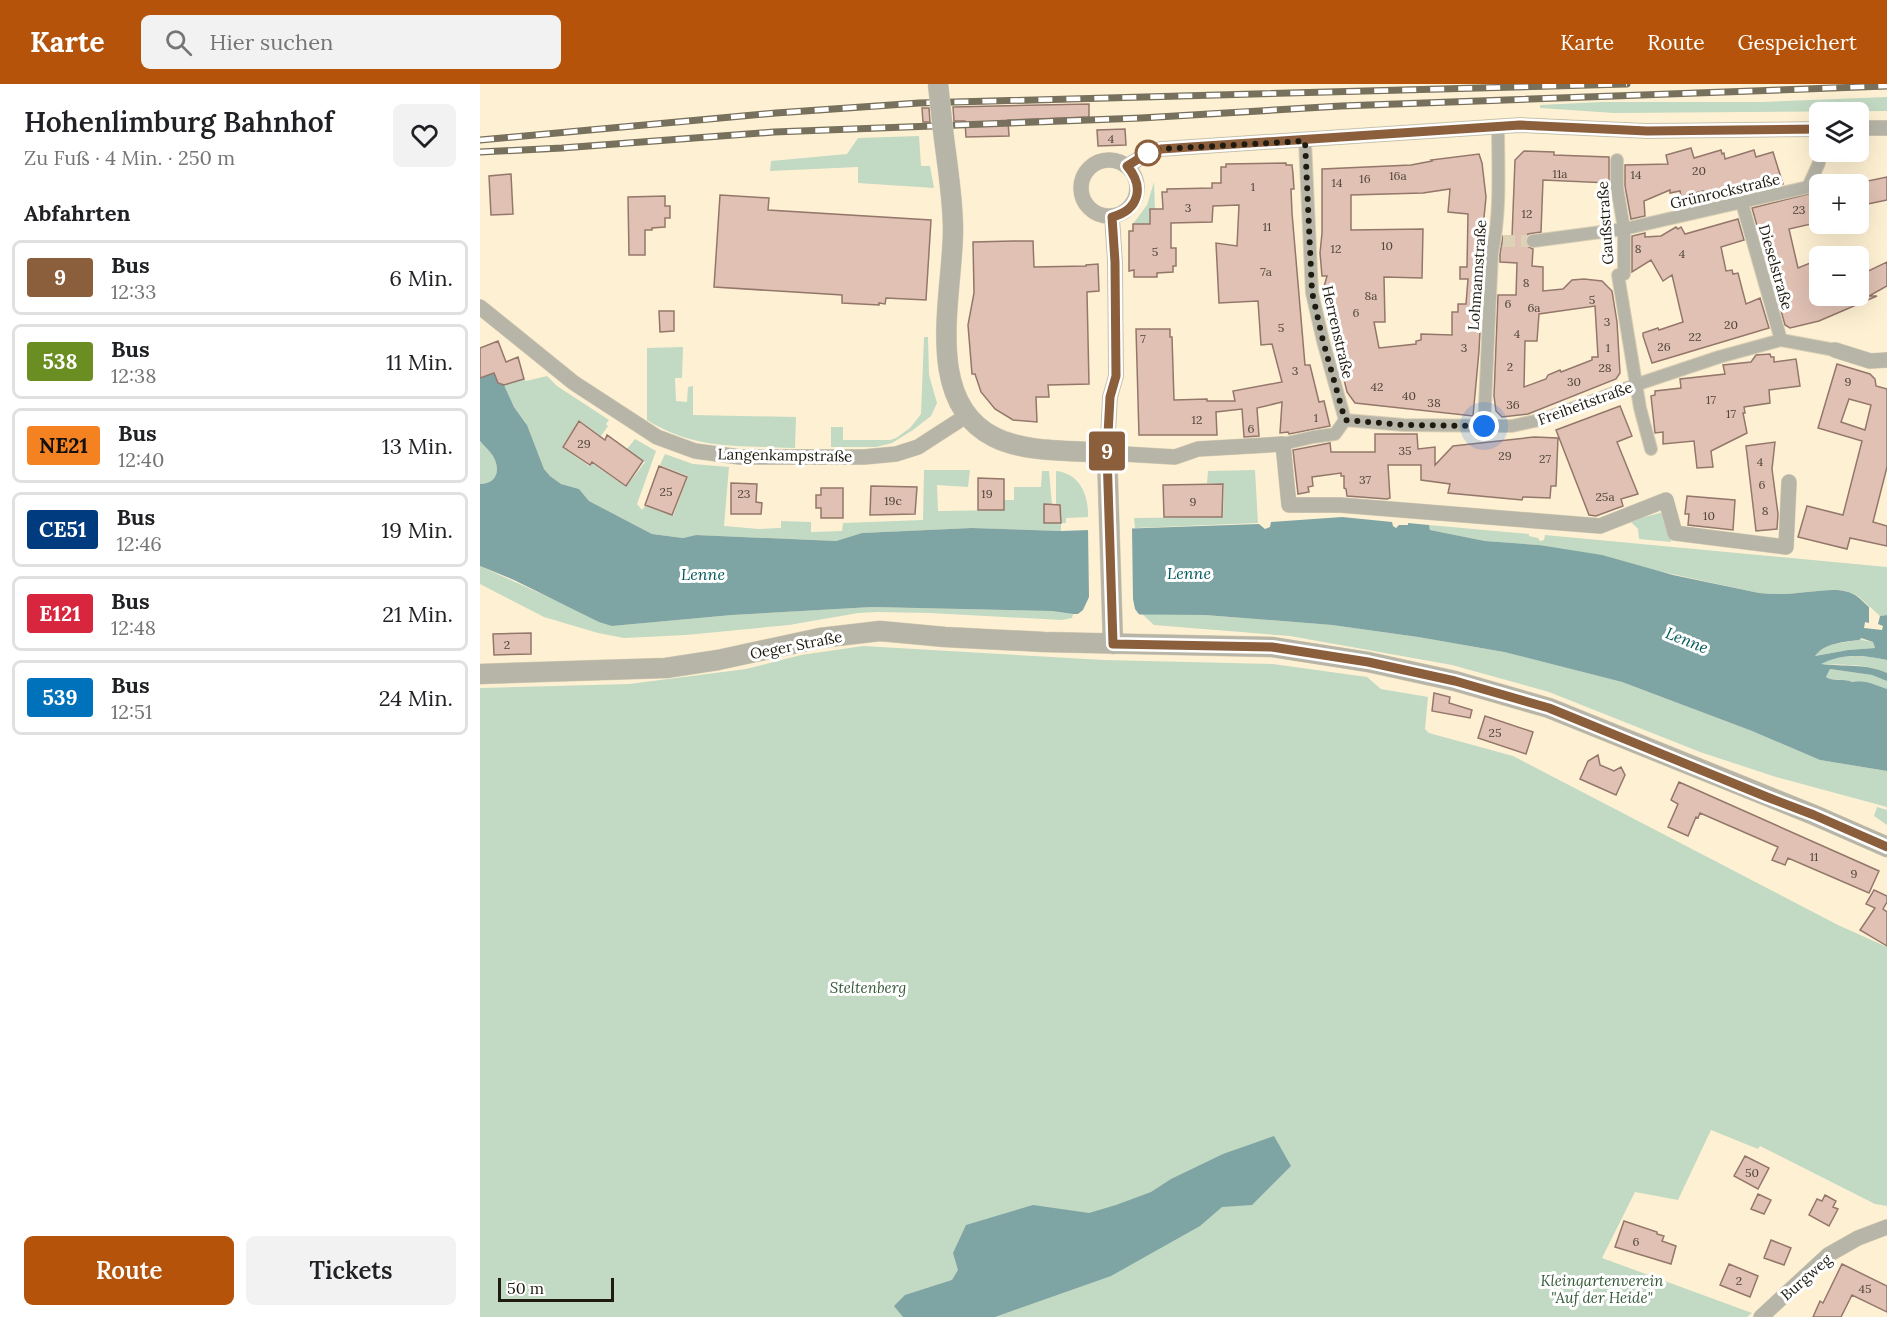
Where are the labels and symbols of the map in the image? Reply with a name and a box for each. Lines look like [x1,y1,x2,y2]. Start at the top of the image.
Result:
house number: 4 [1108,131,1115,146]
unlabelled marker [1135,140,1161,166]
house number: 20 [1692,163,1706,178]
house number: 11a [1553,166,1567,181]
house number: 14 [1631,167,1642,182]
house number: 16a [1389,168,1407,183]
street label: Grünrockstraße [1668,169,1782,213]
house number: 16 [1359,171,1371,186]
house number: 14 [1332,175,1343,190]
house number: 1 [1251,179,1255,194]
street label: Gaußstraße [1593,181,1617,265]
house number: 3 [1185,200,1192,215]
house number: 23 [1793,202,1806,217]
house number: 12 [1522,206,1532,221]
house number: 11 [1263,219,1271,234]
street label: Lohmannstraße [1464,219,1490,331]
street label: Dieselstraße [1755,222,1797,312]
house number: 10 [1381,238,1393,253]
house number: 12 [1331,241,1341,256]
house number: 8 [1635,241,1642,256]
house number: 5 [1152,244,1158,259]
house number: 4 [1679,246,1686,261]
house number: 7a [1260,264,1272,279]
house number: 8 [1523,275,1530,290]
street label: Herrenstraße [1318,284,1358,380]
house number: 8a [1365,288,1377,303]
house number: 5 [1589,292,1595,307]
house number: 6 [1505,296,1512,311]
house number: 6a [1527,300,1541,315]
house number: 6 [1353,305,1360,320]
house number: 3 [1604,314,1611,329]
house number: 20 [1724,317,1738,332]
house number: 5 [1278,320,1284,335]
house number: 4 [1514,326,1521,341]
house number: 22 [1689,329,1701,344]
house number: 7 [1140,331,1146,346]
house number: 26 [1657,339,1671,354]
house number: 3 [1461,340,1468,355]
house number: 1 [1606,340,1610,355]
house number: 2 [1507,359,1513,374]
house number: 28 [1598,360,1612,375]
house number: 3 [1292,363,1299,378]
house number: 30 [1567,374,1581,389]
house number: 9 [1845,374,1852,389]
street label: Freiheitstraße [1535,377,1635,429]
house number: 42 [1371,379,1383,394]
house number: 40 [1402,388,1416,403]
house number: 17 [1706,392,1716,407]
house number: 38 [1427,395,1441,410]
house number: 36 [1506,397,1520,412]
house number: 17 [1726,406,1736,421]
house number: 1 [1314,410,1318,425]
your location [1469,411,1499,441]
house number: 12 [1192,412,1202,427]
house number: 6 [1248,421,1255,436]
line badge: 9 [1088,432,1126,470]
house number: 29 [577,436,591,451]
house number: 35 [1398,443,1412,458]
street label: Langenkampstraße [718,444,852,466]
house number: 29 [1498,448,1512,463]
house number: 27 [1539,451,1551,466]
house number: 4 [1757,454,1764,469]
house number: 37 [1359,472,1371,487]
house number: 6 [1759,477,1766,492]
house number: 25 [660,484,672,499]
house number: 23 [738,486,751,501]
house number: 19 [981,486,993,501]
house number: 25a [1595,489,1615,504]
house number: 19c [884,493,902,508]
house number: 9 [1190,494,1197,509]
house number: 8 [1762,503,1769,518]
house number: 10 [1703,508,1715,523]
water label: Lenne [1167,563,1211,583]
water label: Lenne [681,564,725,584]
water label: Lenne [1663,622,1712,658]
street label: Oeger Straße [748,627,844,663]
house number: 2 [504,637,510,652]
house number: 25 [1489,725,1501,740]
house number: 11 [1810,849,1818,864]
house number: 9 [1851,866,1858,881]
park label: Steltenberg [830,978,906,997]
house number: 50 [1745,1165,1759,1180]
house number: 6 [1633,1234,1640,1249]
street label: Burgweg [1777,1249,1836,1304]
park label: Kleingartenverein "Auf der Heide" [1540,1271,1664,1307]
house number: 2 [1736,1273,1742,1288]
scale bar [498,1275,614,1302]
house number: 45 [1858,1281,1872,1296]

